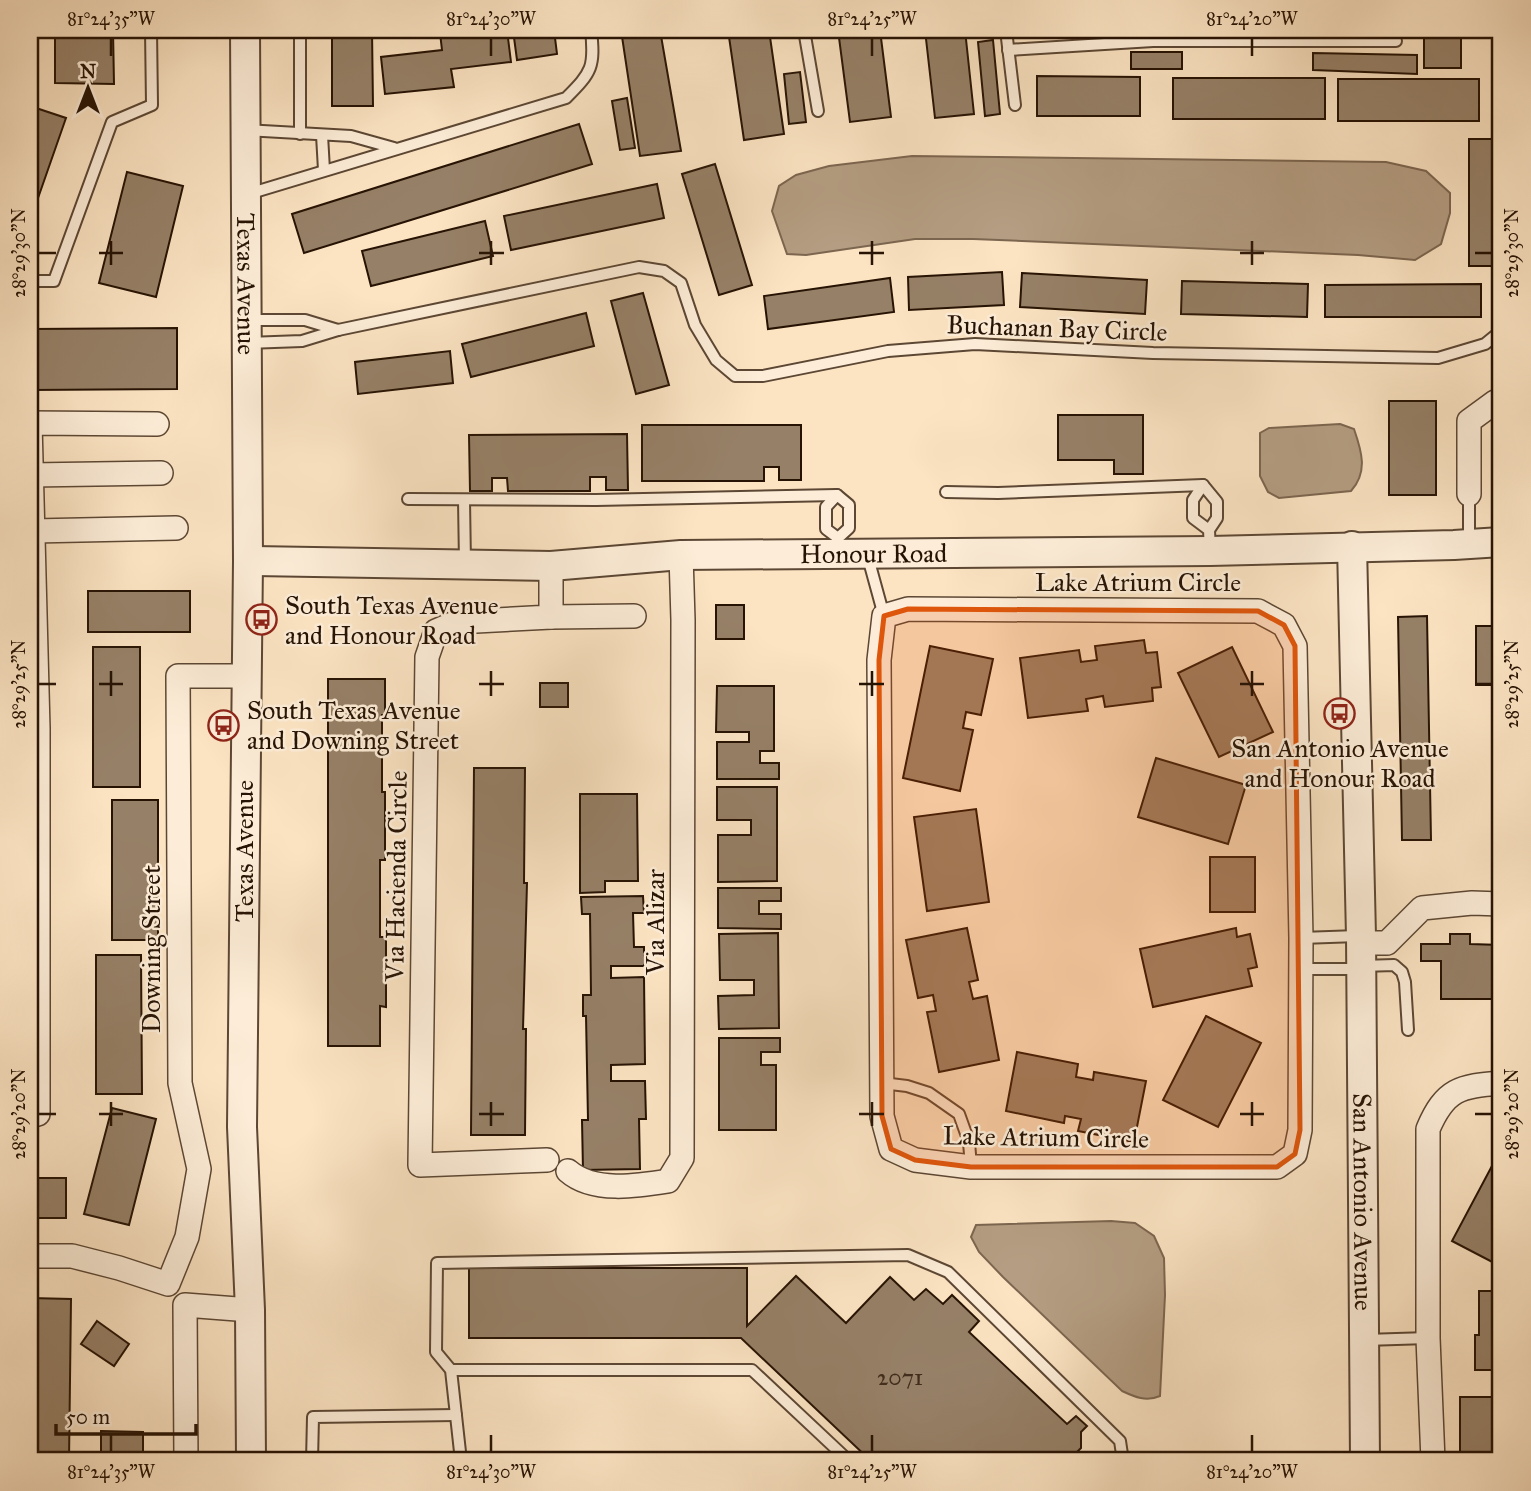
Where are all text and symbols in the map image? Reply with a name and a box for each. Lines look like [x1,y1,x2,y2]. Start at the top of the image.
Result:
text: 81°24'35"W [67,8,156,30]
text: 81°24'30"W [446,8,537,30]
text: 81°24'25"W [827,8,917,30]
text: 81°24'20"W [1206,8,1299,30]
north arrow [52,52,122,122]
text: N [80,60,96,83]
text: 28°29'30"N [8,208,30,298]
text: 28°29'30"N [1501,208,1523,298]
street label: Texas Avenue [230,213,263,355]
street label: Buchanan Bay Circle [946,308,1168,348]
street label: Honour Road [800,537,947,570]
street label: Lake Atrium Circle [1035,566,1241,598]
place label: South Texas Avenue and Honour Road [285,589,499,651]
bus stop icon: South Texas Avenue and Honour Road [245,603,279,637]
text: 28°29'25"N [8,640,30,728]
text: 28°29'25"N [1501,640,1523,728]
place label: South Texas Avenue and Downing Street [247,694,461,756]
bus stop icon: San Antonio Avenue and Honour Road [1323,696,1357,730]
bus stop icon: South Texas Avenue and Downing Street [207,708,241,742]
place label: San Antonio Avenue and Honour Road [1231,732,1449,794]
street label: Via Hacienda Circle [378,770,414,983]
street label: Texas Avenue [228,780,260,922]
street label: Downing Street [135,865,167,1033]
street label: Via Alizar [639,869,671,976]
text: 28°29'20"N [8,1069,30,1160]
text: 28°29'20"N [1501,1069,1523,1160]
street label: San Antonio Avenue [1346,1093,1380,1311]
street label: Lake Atrium Circle [943,1119,1150,1155]
house number: 2071 [877,1363,923,1391]
scale bar [56,1393,196,1437]
text: 50 m [66,1404,111,1430]
text: 81°24'35"W [67,1461,156,1483]
text: 81°24'30"W [446,1461,537,1483]
text: 81°24'25"W [827,1461,917,1483]
text: 81°24'20"W [1206,1461,1299,1483]

